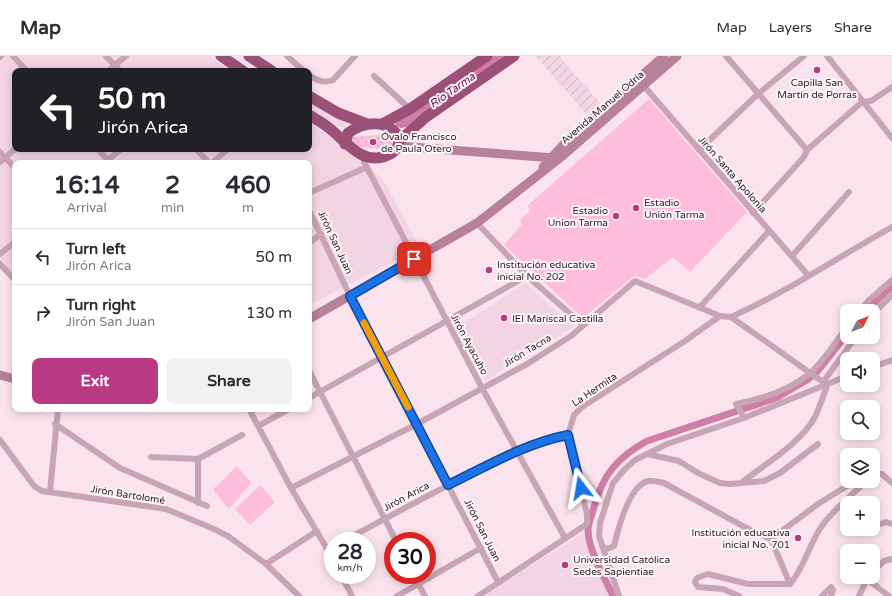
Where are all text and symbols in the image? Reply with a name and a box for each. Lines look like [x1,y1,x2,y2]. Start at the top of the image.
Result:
text: Map [20,17,61,39]
text: Map [717,19,747,36]
text: Layers [769,19,812,36]
text: Share [834,19,872,36]
marker: Capilla San Martín de Porras [812,65,822,75]
street label: Avenida Manuel Odría [559,69,646,147]
water label: Río Tarma [427,70,478,111]
place label: Capilla San Martín de Porras [777,77,857,101]
text: 50 m [98,82,166,116]
icon: left [32,84,84,136]
text: Jirón Arica [98,116,189,138]
place label: Óvalo Francisco de Paula Otero [381,131,457,155]
street label: Jirón Santa Apolonia [696,134,769,216]
marker: Óvalo Francisco de Paula Otero [368,137,378,147]
text: 16:14 [53,171,120,200]
text: 2 [165,171,180,200]
text: 460 [225,171,271,200]
place label: Estadio Unión Tarma [644,197,704,221]
text: Arrival [66,200,107,216]
text: min [161,200,184,216]
text: m [242,200,254,216]
marker: Estadio Unión Tarma [631,203,641,213]
place label: Estadio Union Tarma [548,205,608,229]
street label: Jirón San Juan [315,209,355,276]
marker: Estadio Union Tarma [611,211,621,221]
text: Turn left [66,240,126,258]
pin [397,242,431,276]
icon: left [32,246,54,268]
text: 50 m [255,248,292,266]
icon: arrive [403,248,425,270]
text: Jirón Arica [66,258,131,274]
place label: Institución educativa inicial No. 202 [497,259,595,283]
marker: Institución educativa inicial No. 202 [484,265,494,275]
text: Turn right [66,296,136,314]
icon: right [32,302,54,324]
text: 130 m [246,304,292,322]
north arrow [840,304,880,344]
map controls [840,304,880,584]
street label: Jirón Ayacuho [448,312,490,377]
marker: IEI Mariscal Castilla [499,313,509,323]
place label: IEI Mariscal Castilla [512,313,603,325]
text: Jirón San Juan [66,314,155,330]
street label: Jirón Tacna [501,332,554,370]
button: sound [840,352,880,392]
button: Exit [32,358,158,404]
button: Share [166,358,292,404]
street label: La Hermita [570,370,619,409]
button: search [840,400,880,440]
button: layers [840,448,880,488]
position arrow [560,467,602,509]
street label: Jirón Arica [381,480,431,514]
street label: Jirón Bartolomé [90,483,166,507]
button: + [840,496,880,536]
street label: Jirón San Juan [461,497,503,564]
place label: Institución educativa inicial No. 701 [692,527,790,551]
speed limit sign: 30 [384,532,436,584]
marker: Institución educativa inicial No. 701 [793,533,803,543]
text: 28 [337,541,363,565]
button: − [840,544,880,584]
place label: Universidad Católica Sedes Sapientiae [573,554,670,578]
marker: Universidad Católica Sedes Sapientiae [560,560,570,570]
text: km/h [337,562,363,574]

